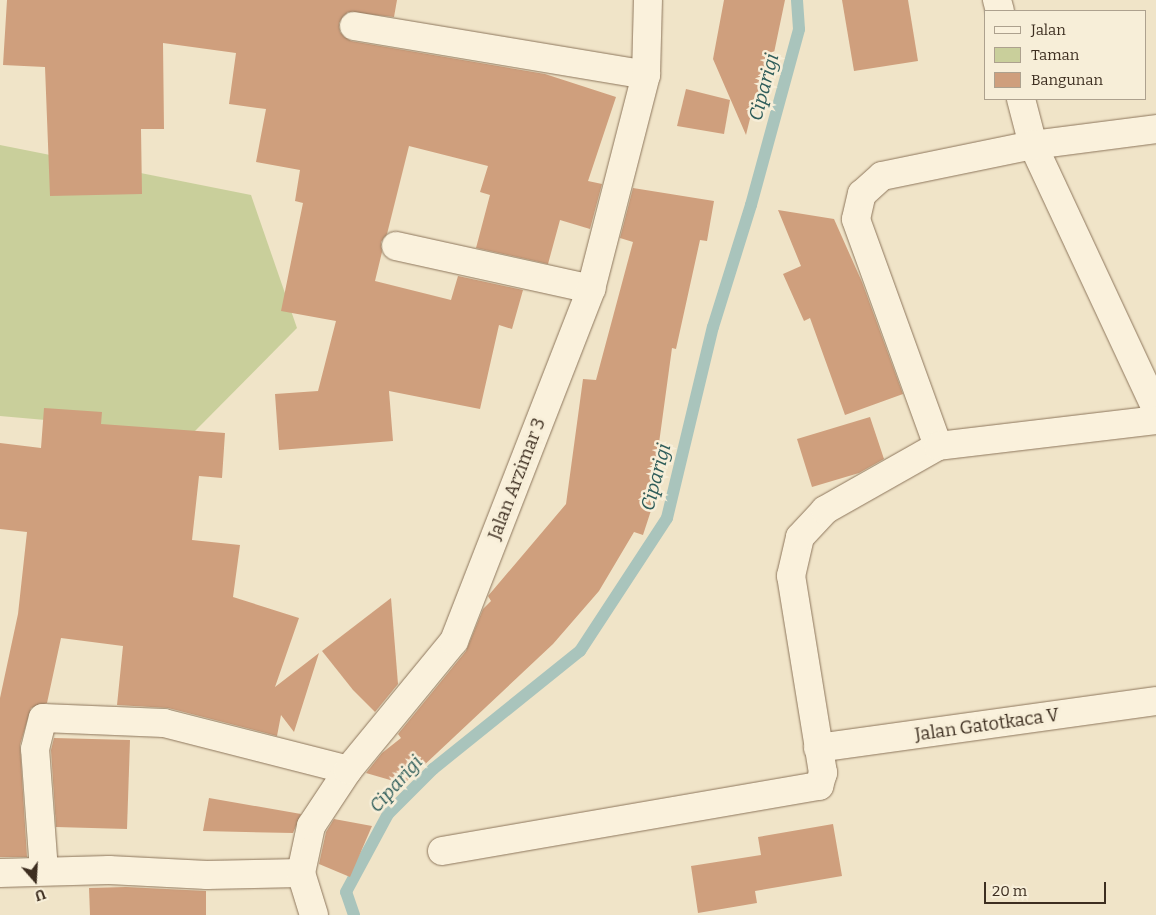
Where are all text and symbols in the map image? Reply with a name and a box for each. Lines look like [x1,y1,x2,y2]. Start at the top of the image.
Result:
legend [984,10,1146,100]
text: Jalan [1031,21,1066,39]
text: Taman [1031,46,1079,64]
water label: Ciparigi [744,51,784,123]
text: Bangunan [1031,71,1103,89]
street label: Jalan Arzimar 3 [484,415,550,543]
water label: Ciparigi [636,441,676,513]
street label: Jalan Gatotkaca V [913,704,1061,746]
water label: Ciparigi [365,751,427,817]
north arrow [10,855,60,905]
scale bar [986,872,1108,904]
text: 20 m [992,882,1027,900]
text: U [32,885,48,904]

